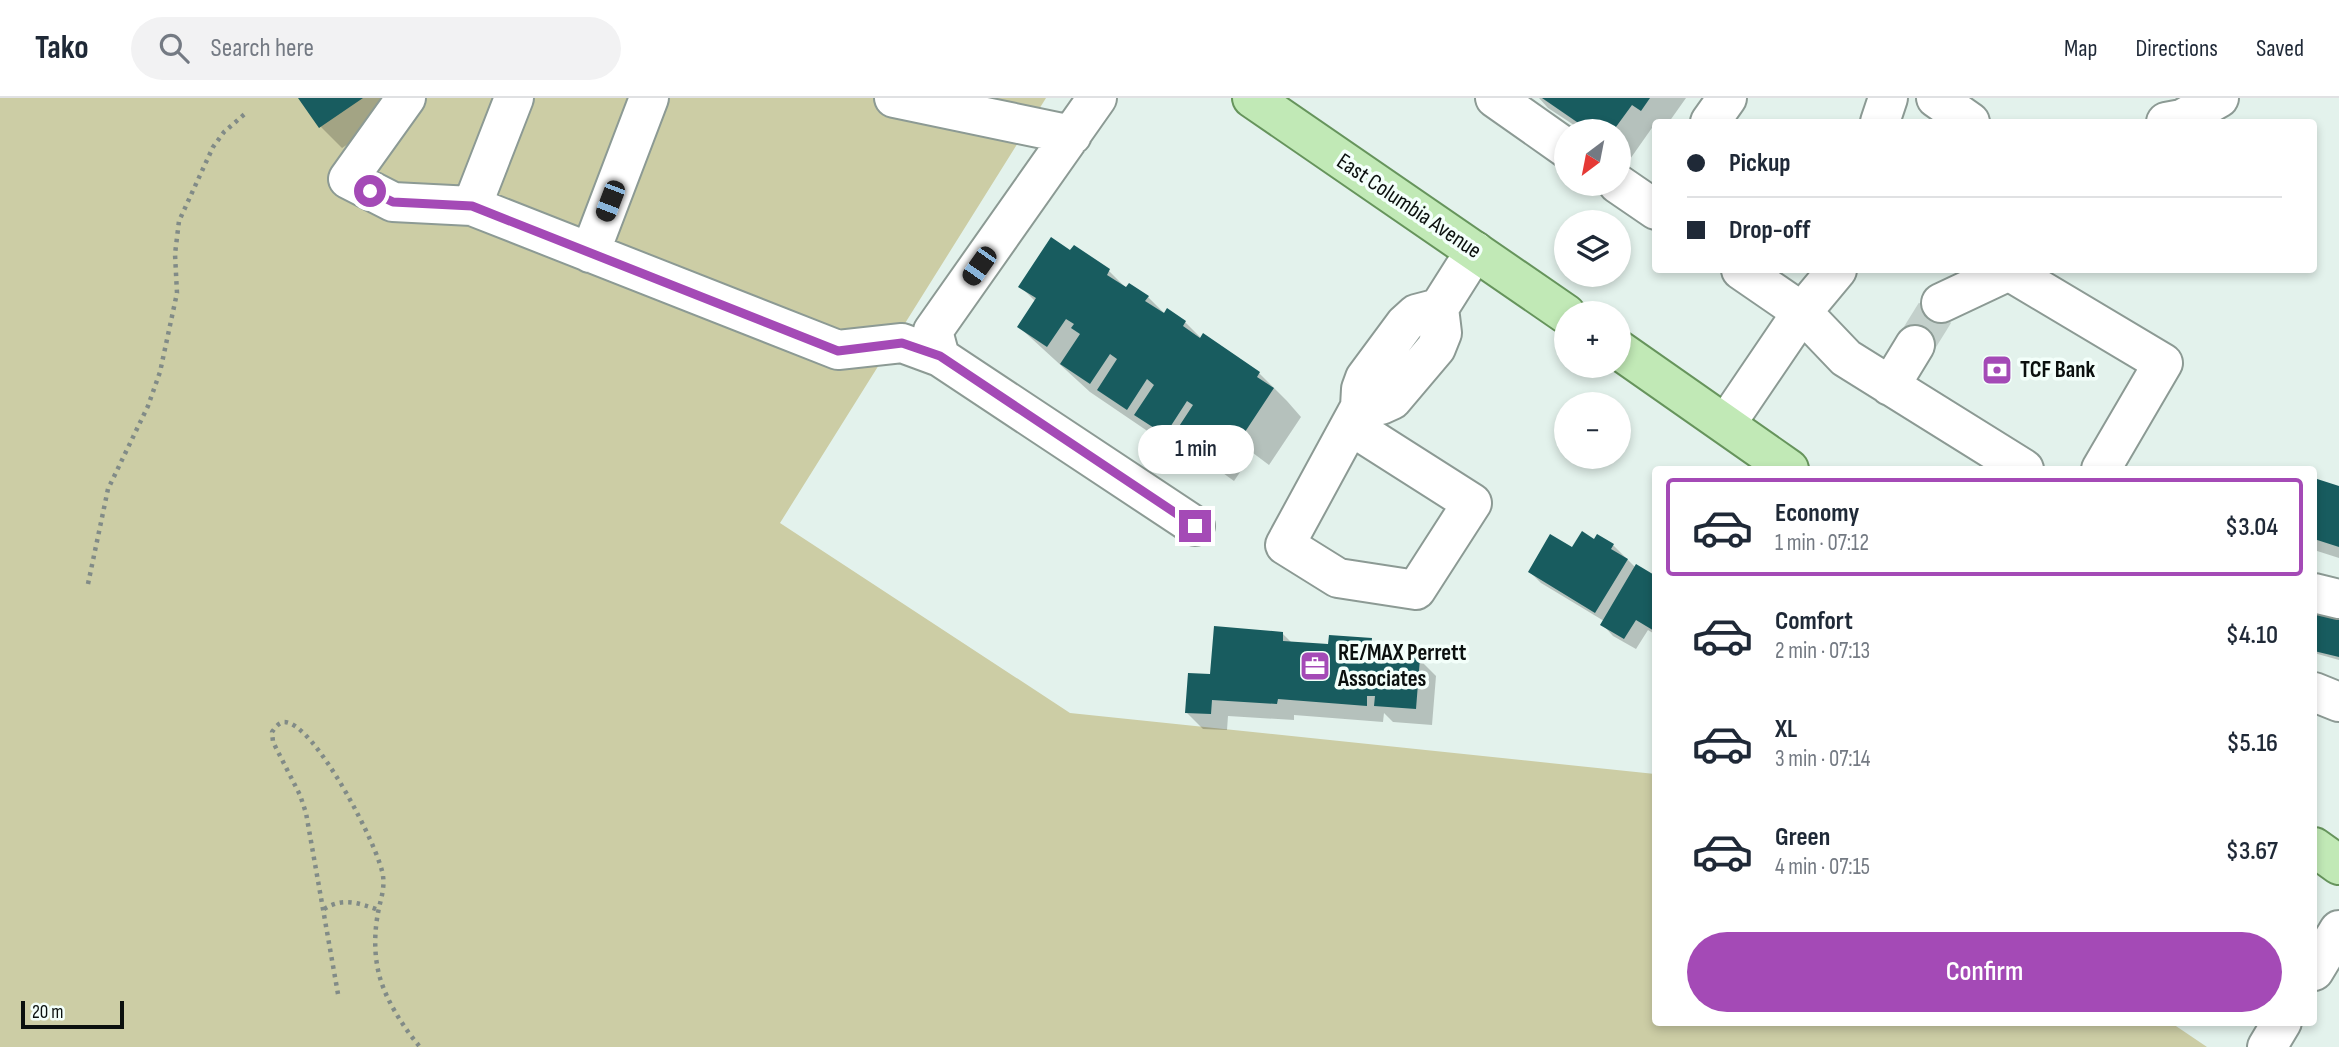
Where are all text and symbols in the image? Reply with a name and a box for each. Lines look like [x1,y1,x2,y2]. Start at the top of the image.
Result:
search box [131,17,621,80]
text: Tako [35,28,89,68]
icon: search [155,29,193,67]
text: Search here [211,33,314,64]
text: Map [2064,34,2097,63]
text: Directions [2135,34,2218,63]
text: Saved [2256,34,2304,63]
north arrow [1554,119,1631,196]
map controls [1554,119,1631,469]
street label: East Columbia Avenue [1331,147,1487,265]
text: Pickup [1729,148,1791,179]
route start [354,175,386,207]
car [593,178,628,224]
button: layers [1554,210,1631,287]
text: Drop-off [1729,215,1810,246]
car [959,243,1000,289]
button: + [1554,301,1631,378]
bank icon: TCF Bank [1980,353,2014,387]
place label: TCF Bank [2020,356,2095,384]
button: − [1554,392,1631,469]
callout: 1 min [1137,424,1253,474]
text: 1 min [1175,435,1217,463]
icon: car [1691,496,1754,559]
text: Economy [1775,498,1859,529]
route end [1179,510,1211,542]
text: $3.04 [2225,512,2278,543]
text: 1 min · 07:12 [1775,529,1869,557]
icon: car [1691,604,1754,667]
text: Comfort [1775,606,1853,637]
text: $4.10 [2226,620,2278,651]
text: 2 min · 07:13 [1775,637,1870,665]
place label: RE/MAX Perrett Associates [1337,639,1467,693]
office icon: RE/MAX Perrett Associates [1298,649,1332,683]
icon: car [1691,712,1754,775]
text: XL [1775,714,1797,745]
text: $5.16 [2227,728,2278,759]
text: 3 min · 07:14 [1775,745,1870,773]
icon: car [1691,820,1754,883]
text: Green [1775,822,1830,853]
text: $3.67 [2226,836,2278,867]
text: 4 min · 07:15 [1775,853,1870,881]
button: Confirm [1687,932,2282,1012]
scale bar [21,998,124,1030]
text: 20 m [32,1001,64,1024]

